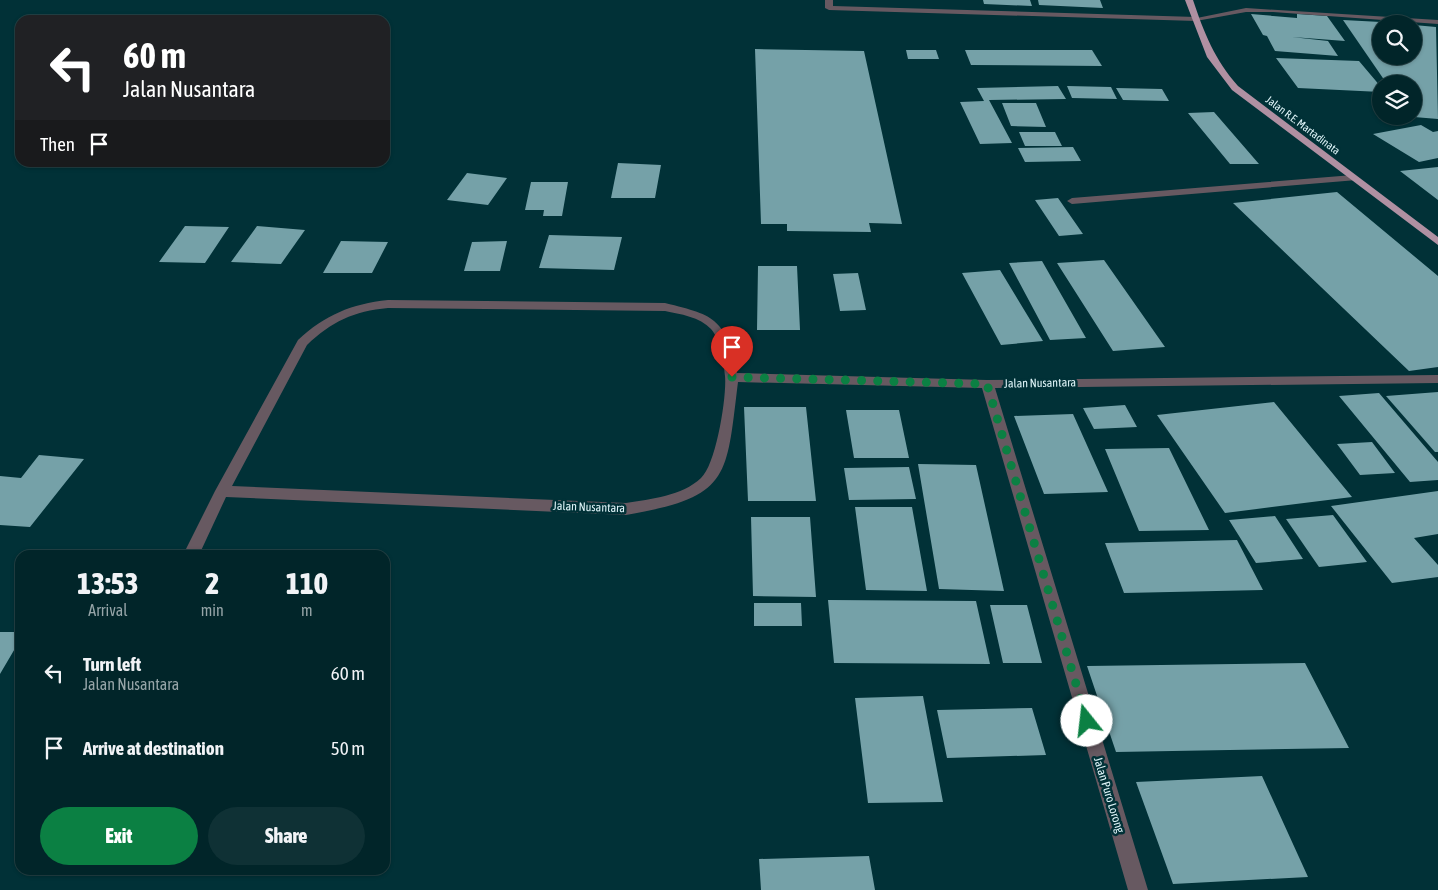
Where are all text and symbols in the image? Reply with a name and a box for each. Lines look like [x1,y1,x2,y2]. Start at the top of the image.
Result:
map controls [1372,15,1422,125]
button: search [1372,15,1422,65]
icon: left [40,35,105,100]
text: 60 m [123,35,186,75]
button: layers [1372,75,1422,125]
text: Jalan Nusantara [123,76,255,102]
street label: Jalan R.E. Martadinata [1264,93,1342,157]
icon: arrive [85,130,113,158]
text: Then [40,133,75,155]
pin [711,326,753,377]
icon: arrive [718,333,746,361]
street label: Jalan Nusantara [1004,375,1076,391]
street label: Jalan Nusantara [553,499,625,515]
text: 13:53 [77,566,139,600]
text: 2 [205,566,219,600]
text: 110 [286,566,328,600]
text: Arrival [88,601,127,619]
text: min [201,601,224,619]
text: m [301,601,313,619]
text: Turn left [83,653,141,675]
icon: left [40,659,68,687]
text: 60 m [331,662,365,684]
text: Jalan Nusantara [83,675,179,693]
position arrow [1060,694,1112,746]
icon: arrive [40,734,68,762]
text: Arrive at destination [83,737,224,759]
text: 50 m [331,737,365,759]
street label: Jalan Puro Lorong [1091,755,1127,835]
button: Exit [40,807,198,865]
button: Share [208,807,365,865]

